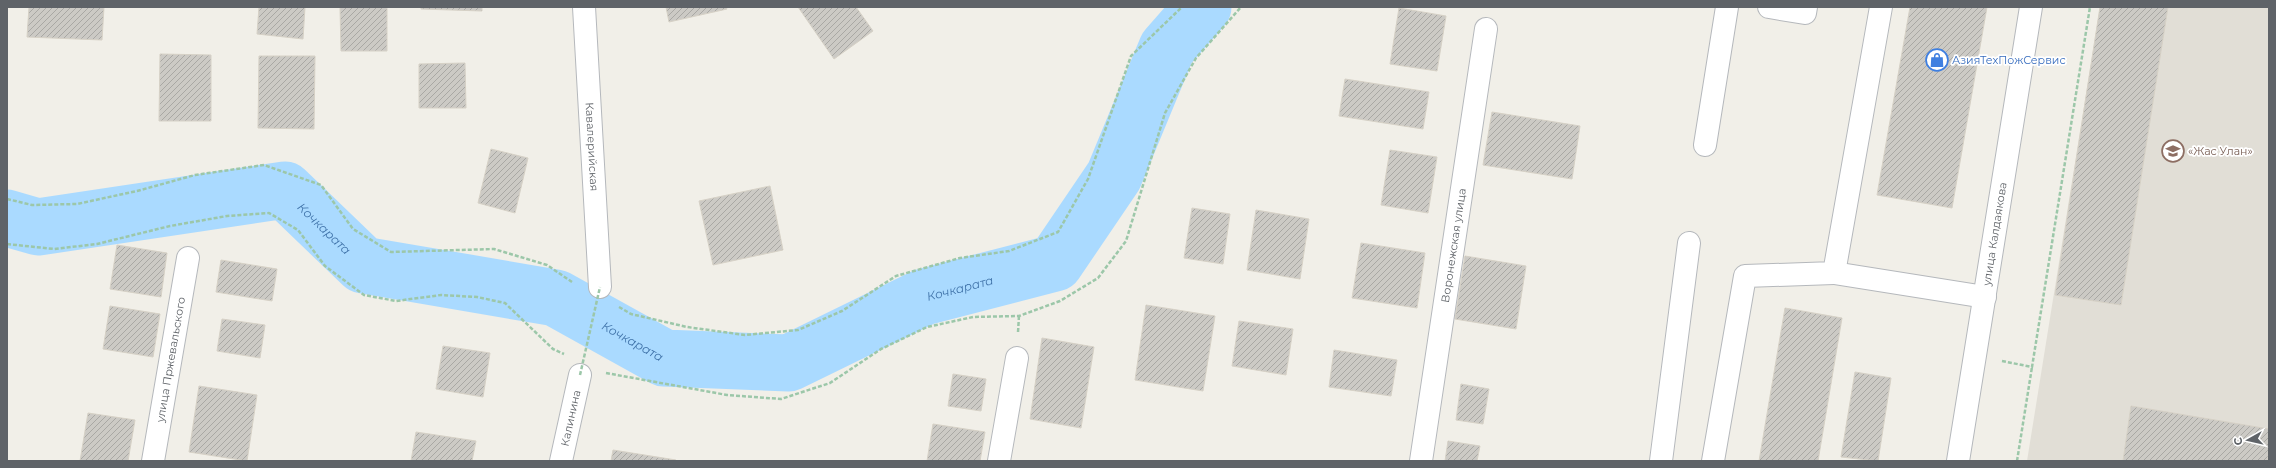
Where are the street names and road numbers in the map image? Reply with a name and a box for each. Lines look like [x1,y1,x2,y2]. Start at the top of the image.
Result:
street label: Кавалерийская [582,102,602,192]
street label: улица Калдаякова [1979,181,2010,288]
street label: Воронежская улица [1438,187,1469,304]
street label: улица Пржевальского [153,296,188,424]
street label: Калинина [557,389,584,448]

